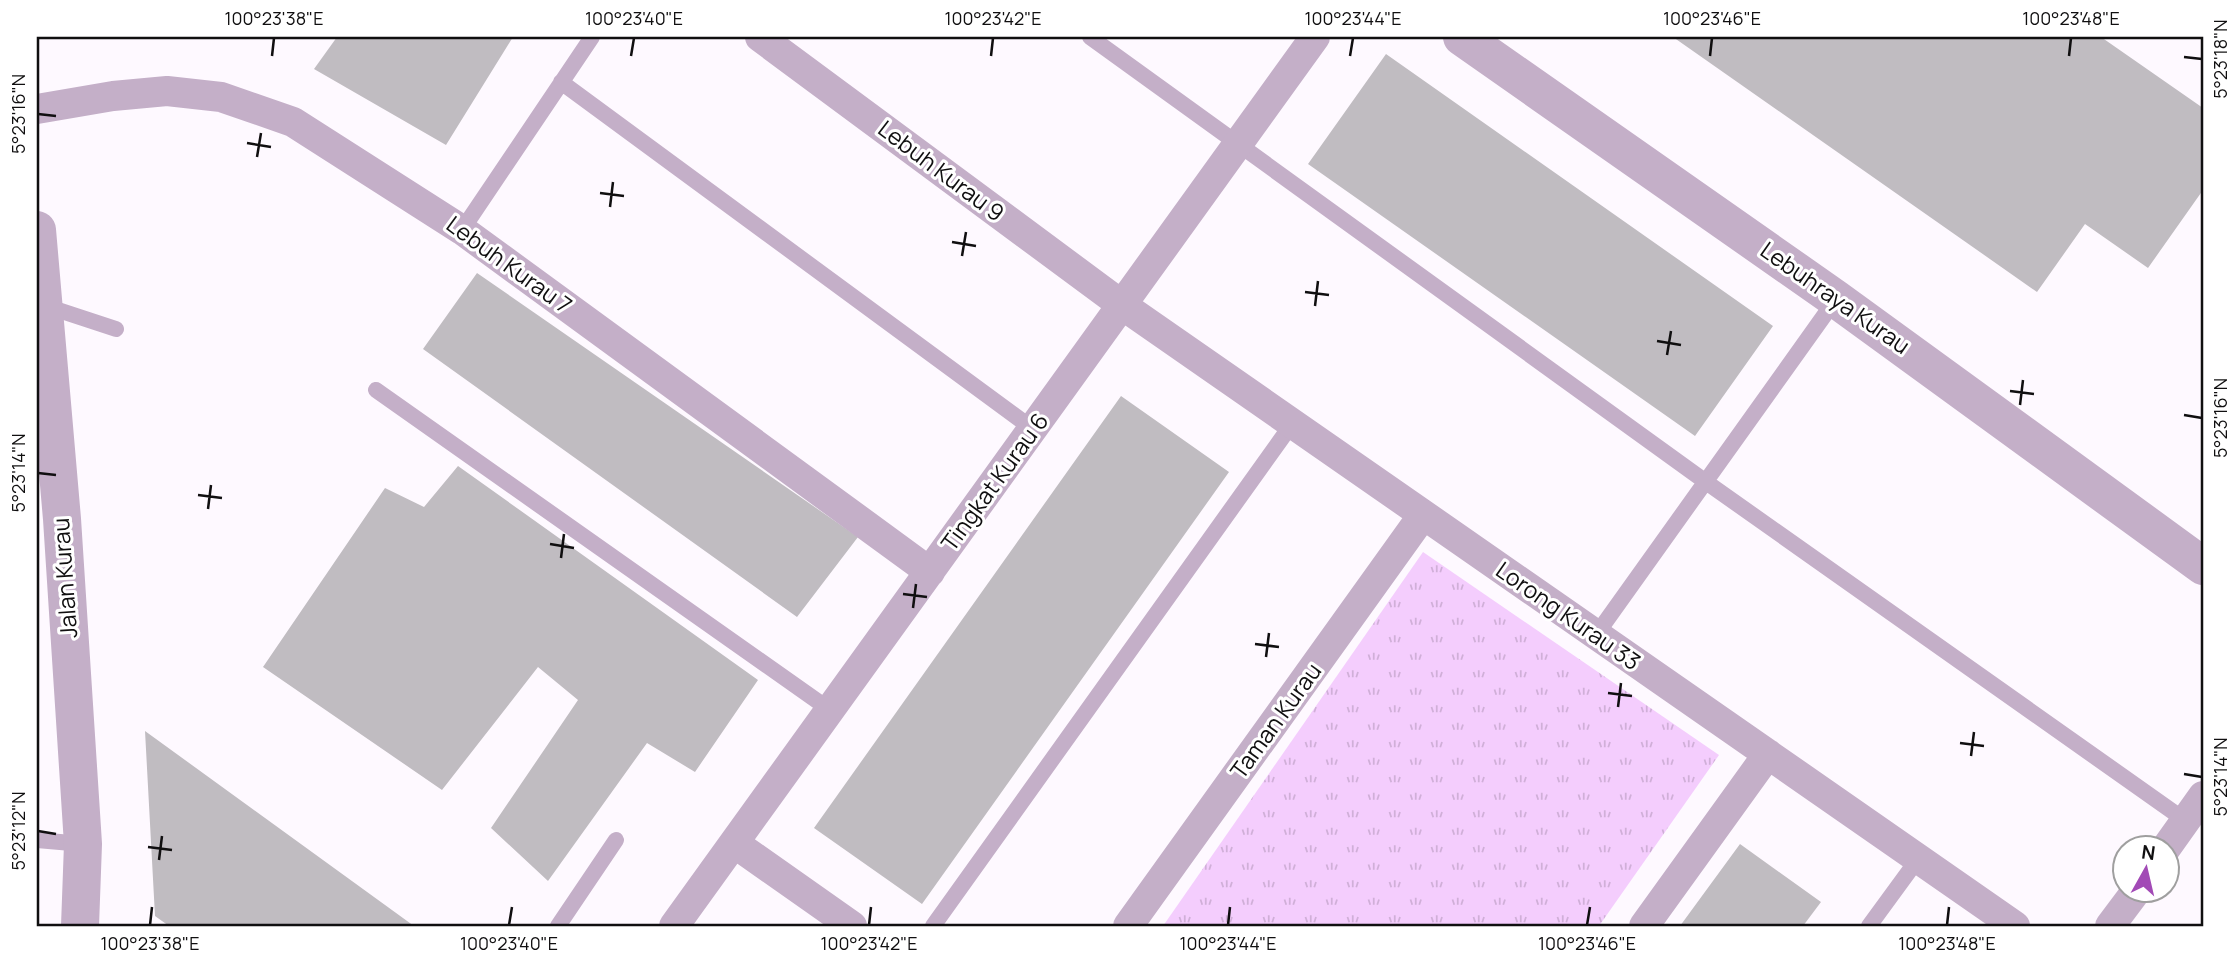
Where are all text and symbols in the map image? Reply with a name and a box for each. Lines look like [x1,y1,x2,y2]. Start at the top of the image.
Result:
text: 100°23'38"E [225,6,323,30]
text: 100°23'40"E [585,6,683,30]
text: 100°23'42"E [944,6,1042,30]
text: 100°23'44"E [1304,6,1402,30]
text: 100°23'46"E [1663,6,1761,30]
text: 100°23'48"E [2022,6,2120,30]
text: 5°23'18"N [2208,19,2232,99]
text: 5°23'16"N [6,74,30,154]
street label: Lebuh Kurau 9 [872,112,1011,228]
street label: Lebuh Kurau 7 [440,208,579,321]
street label: Lebuhraya Kurau [1754,234,1917,361]
text: 5°23'16"N [2208,378,2232,458]
street label: Tingkat Kurau 6 [933,406,1055,557]
text: 5°23'14"N [6,433,30,513]
street label: Jalan Kurau [44,517,84,639]
street label: Lorong Kurau 33 [1490,553,1647,677]
street label: Taman Kurau [1222,656,1328,785]
text: 5°23'14"N [2208,737,2232,817]
text: 5°23'12"N [6,791,30,871]
north arrow [2110,834,2180,904]
text: N [2140,838,2157,866]
text: 100°23'38"E [101,931,199,955]
text: 100°23'40"E [460,931,558,955]
text: 100°23'42"E [820,931,918,955]
text: 100°23'44"E [1179,931,1277,955]
text: 100°23'46"E [1538,931,1636,955]
text: 100°23'48"E [1898,931,1996,955]

